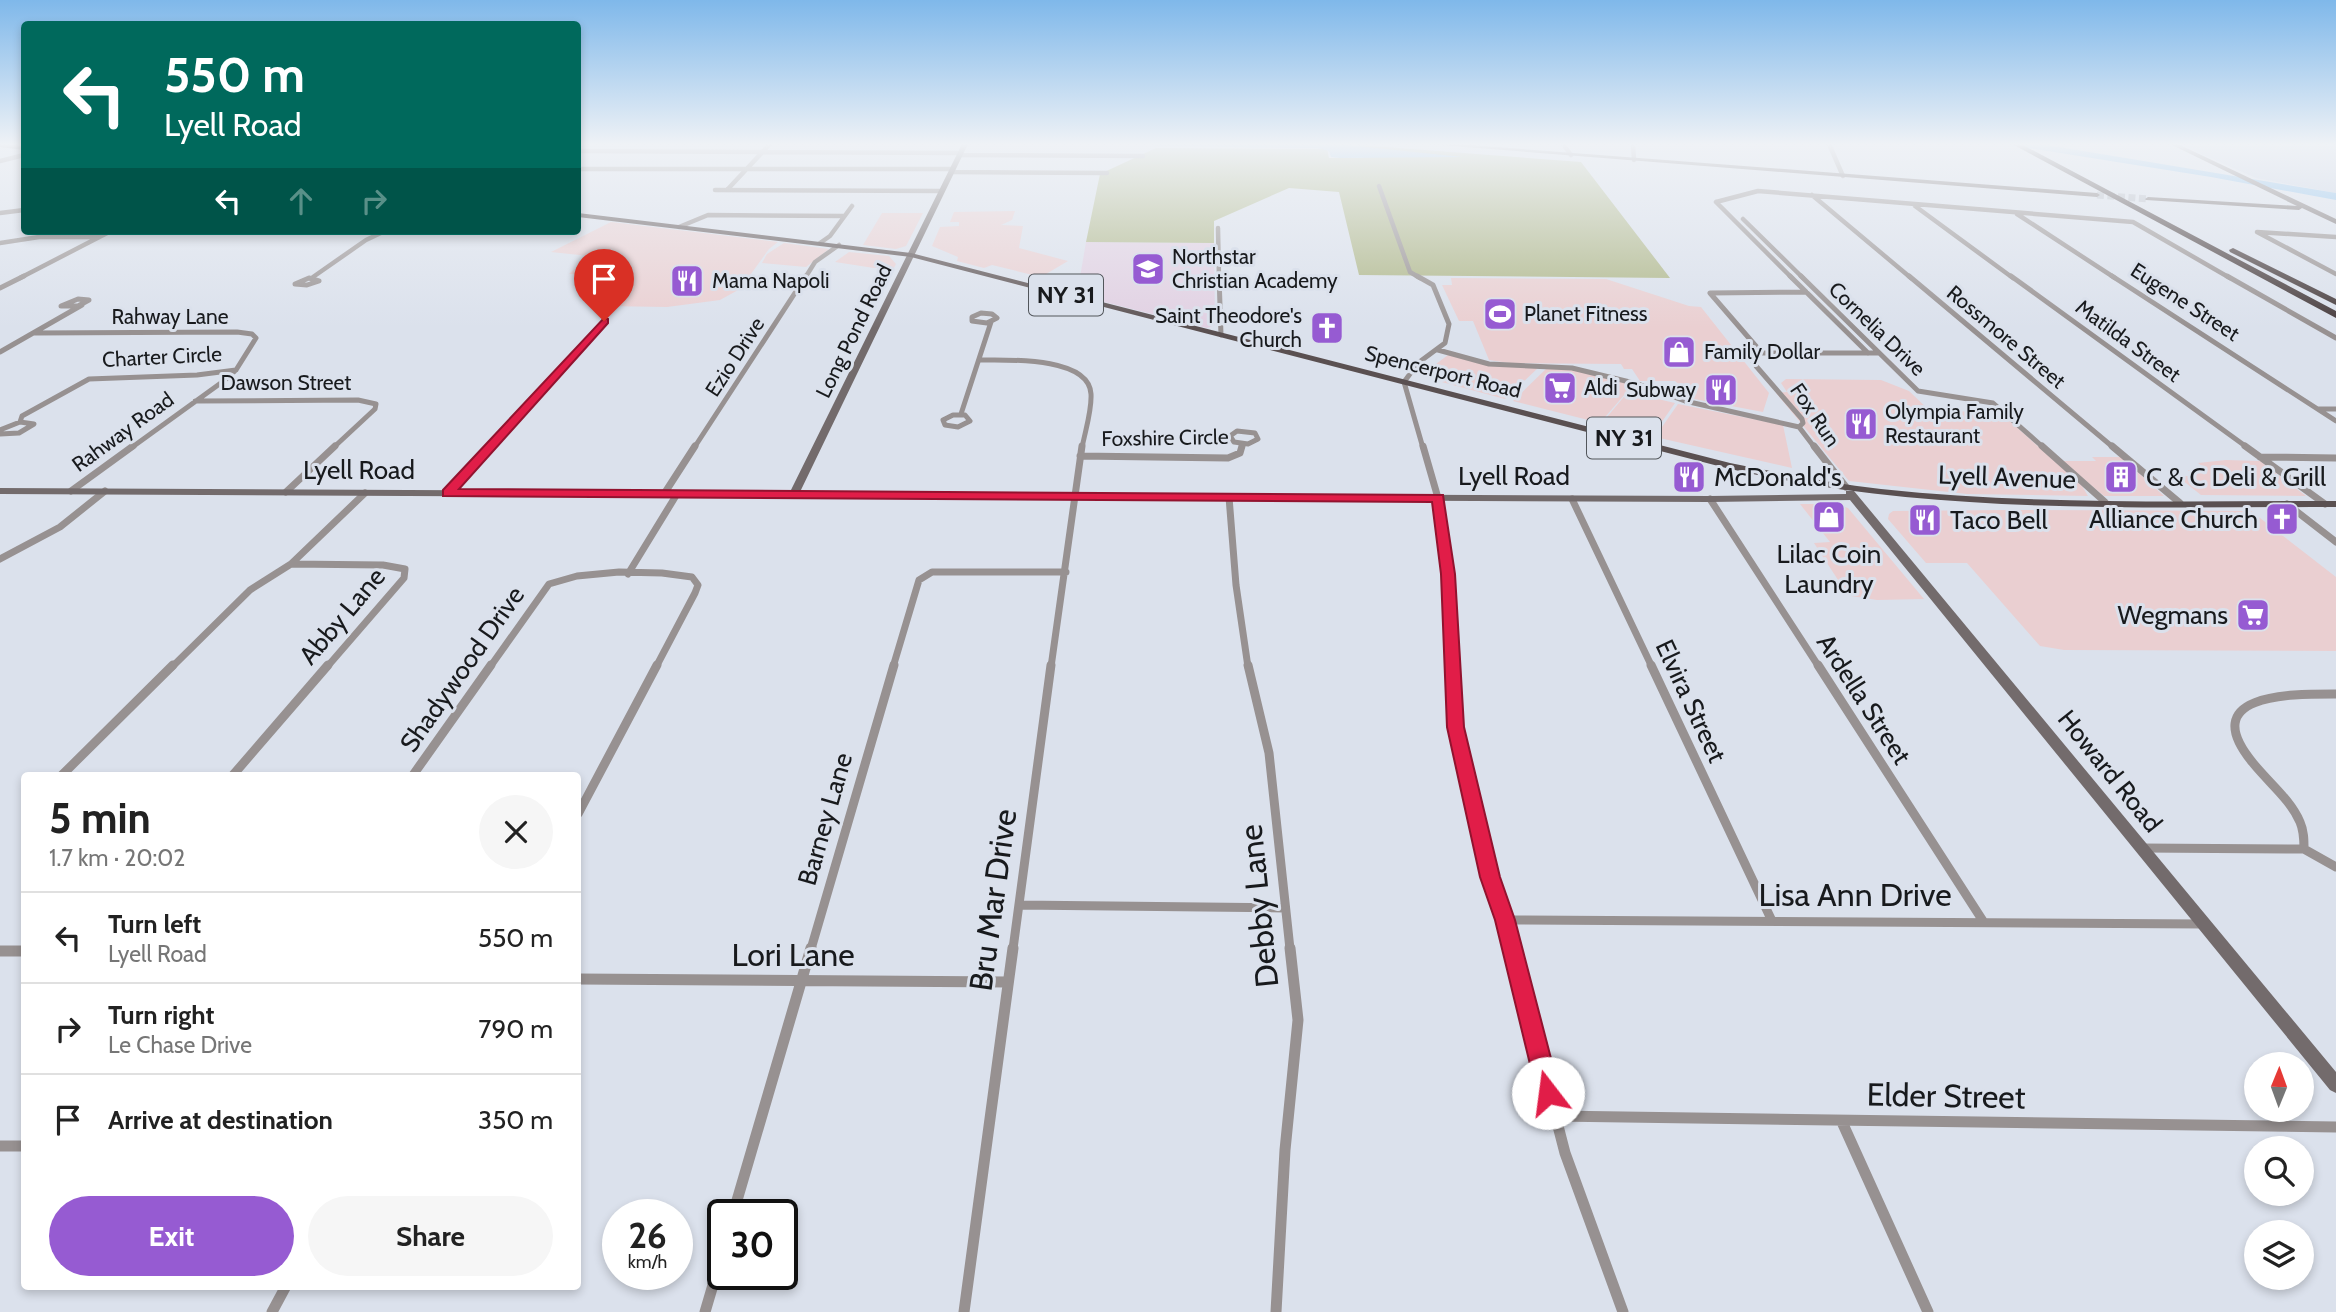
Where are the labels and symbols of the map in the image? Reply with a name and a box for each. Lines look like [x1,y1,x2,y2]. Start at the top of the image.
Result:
place label: Northstar Christian Academy [1172,244,1338,293]
pin [574,249,634,321]
school or university icon: Northstar Christian Academy [1129,250,1167,288]
street label: Eugene Street [2126,257,2244,346]
street label: Long Pond Road [810,260,897,402]
restaurant icon: Mama Napoli [668,262,706,300]
place label: Mama Napoli [712,268,830,293]
road number: NY 31 [1029,274,1103,316]
street label: Cornelia Drive [1824,276,1931,381]
street label: Rossmore Street [1942,280,2071,393]
street label: Matilda Street [2071,294,2186,387]
sports icon: Planet Fitness [1481,295,1519,333]
place label: Planet Fitness [1524,301,1648,326]
place label: Saint Theodore's Church [1155,303,1302,352]
street label: Rahway Lane [111,304,229,329]
church icon: Saint Theodore's Church [1308,309,1346,347]
street label: Ezio Drive [700,312,770,401]
shop icon: Family Dollar [1660,333,1698,371]
place label: Family Dollar [1704,339,1821,364]
street label: Spencerport Road [1362,340,1524,403]
street label: Charter Circle [102,341,223,372]
supermarket icon: Aldi [1541,369,1579,407]
street label: Dawson Street [221,370,351,395]
restaurant icon: Subway [1702,371,1740,409]
place label: Aldi [1584,375,1618,400]
place label: Subway [1626,377,1696,402]
street label: Fox Run [1785,378,1846,451]
street label: Rahway Road [67,386,178,477]
place label: Olympia Family Restaurant [1885,399,2024,448]
restaurant icon: Olympia Family Restaurant [1842,405,1880,443]
road number: NY 31 [1587,418,1661,458]
street label: Foxshire Circle [1101,424,1229,451]
street label: Lyell Road [303,454,415,486]
restaurant icon: McDonald's [1670,458,1708,496]
building icon: C & C Deli & Grill [2102,458,2140,496]
street label: Lyell Avenue [1938,459,2076,495]
street label: Lyell Road [1458,460,1570,492]
place label: McDonald's [1714,461,1842,493]
place label: C & C Deli & Grill [2146,461,2326,493]
shop icon: Lilac Coin Laundry [1810,498,1848,536]
church icon: Alliance Church [2263,500,2301,538]
restaurant icon: Taco Bell [1906,501,1944,539]
place label: Alliance Church [2089,503,2258,535]
place label: Taco Bell [1950,504,2048,536]
place label: Lilac Coin Laundry [1777,538,1881,600]
street label: Abby Lane [292,561,392,671]
street label: Shadywood Drive [393,580,531,758]
supermarket icon: Wegmans [2234,596,2272,634]
place label: Wegmans [2118,599,2228,631]
street label: Ardella Street [1810,628,1918,770]
street label: Elvira Street [1649,634,1733,768]
street label: Howard Road [2051,703,2169,839]
street label: Barney Lane [791,749,859,889]
street label: Bru Mar Drive [960,806,1025,993]
street label: Debby Lane [1231,823,1286,989]
street label: Lisa Ann Drive [1758,875,1952,914]
street label: Lori Lane [731,935,855,974]
north arrow [2244,1052,2314,1122]
position arrow [1511,1056,1585,1130]
street label: Elder Street [1866,1075,2026,1116]
speed limit sign: 30 [707,1199,798,1290]

